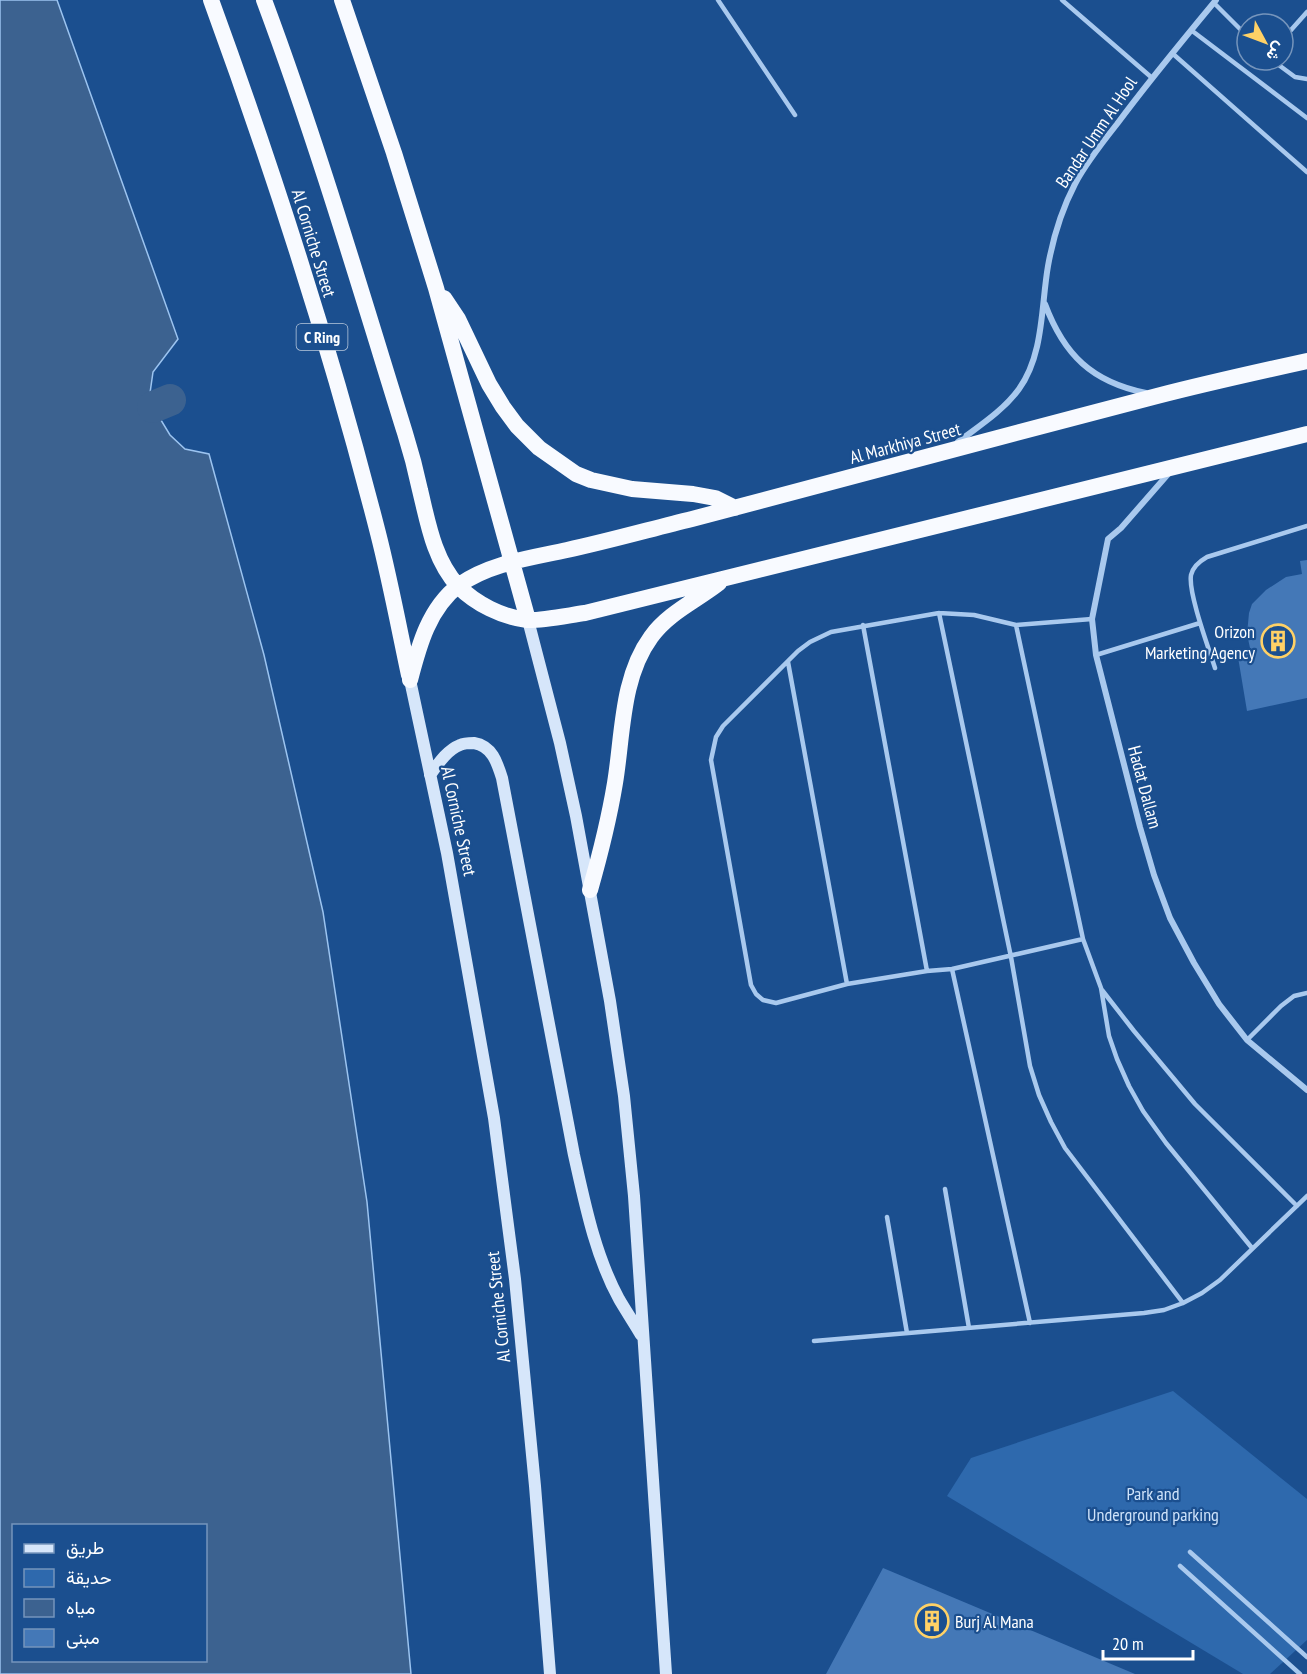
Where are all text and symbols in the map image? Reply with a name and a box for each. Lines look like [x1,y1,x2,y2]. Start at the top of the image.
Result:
north arrow [1235,12,1295,72]
text: ش [1262,38,1290,66]
street label: Bandar Umm Al Hool [1050,71,1142,192]
street label: Al Corniche Street [287,186,341,300]
road number: C Ring [296,324,348,350]
street label: Al Markhiya Street [847,417,963,469]
place label: Orizon Marketing Agency [1145,620,1255,664]
building icon: Orizon Marketing Agency [1260,623,1296,659]
street label: Hadat Dallam [1123,743,1167,831]
street label: Al Corniche Street [436,764,482,878]
street label: Al Corniche Street [481,1250,515,1364]
park label: Park and Underground parking [1087,1482,1219,1526]
legend [12,1524,207,1662]
text: طريق [66,1536,104,1559]
text: حديقة [66,1566,112,1589]
text: مياه [66,1596,95,1619]
building icon: Burj Al Mana [914,1603,950,1639]
place label: Burj Al Mana [955,1610,1034,1633]
scale bar [1103,1623,1193,1661]
text: مبنى [66,1626,100,1649]
text: 20 m [1112,1632,1144,1655]

